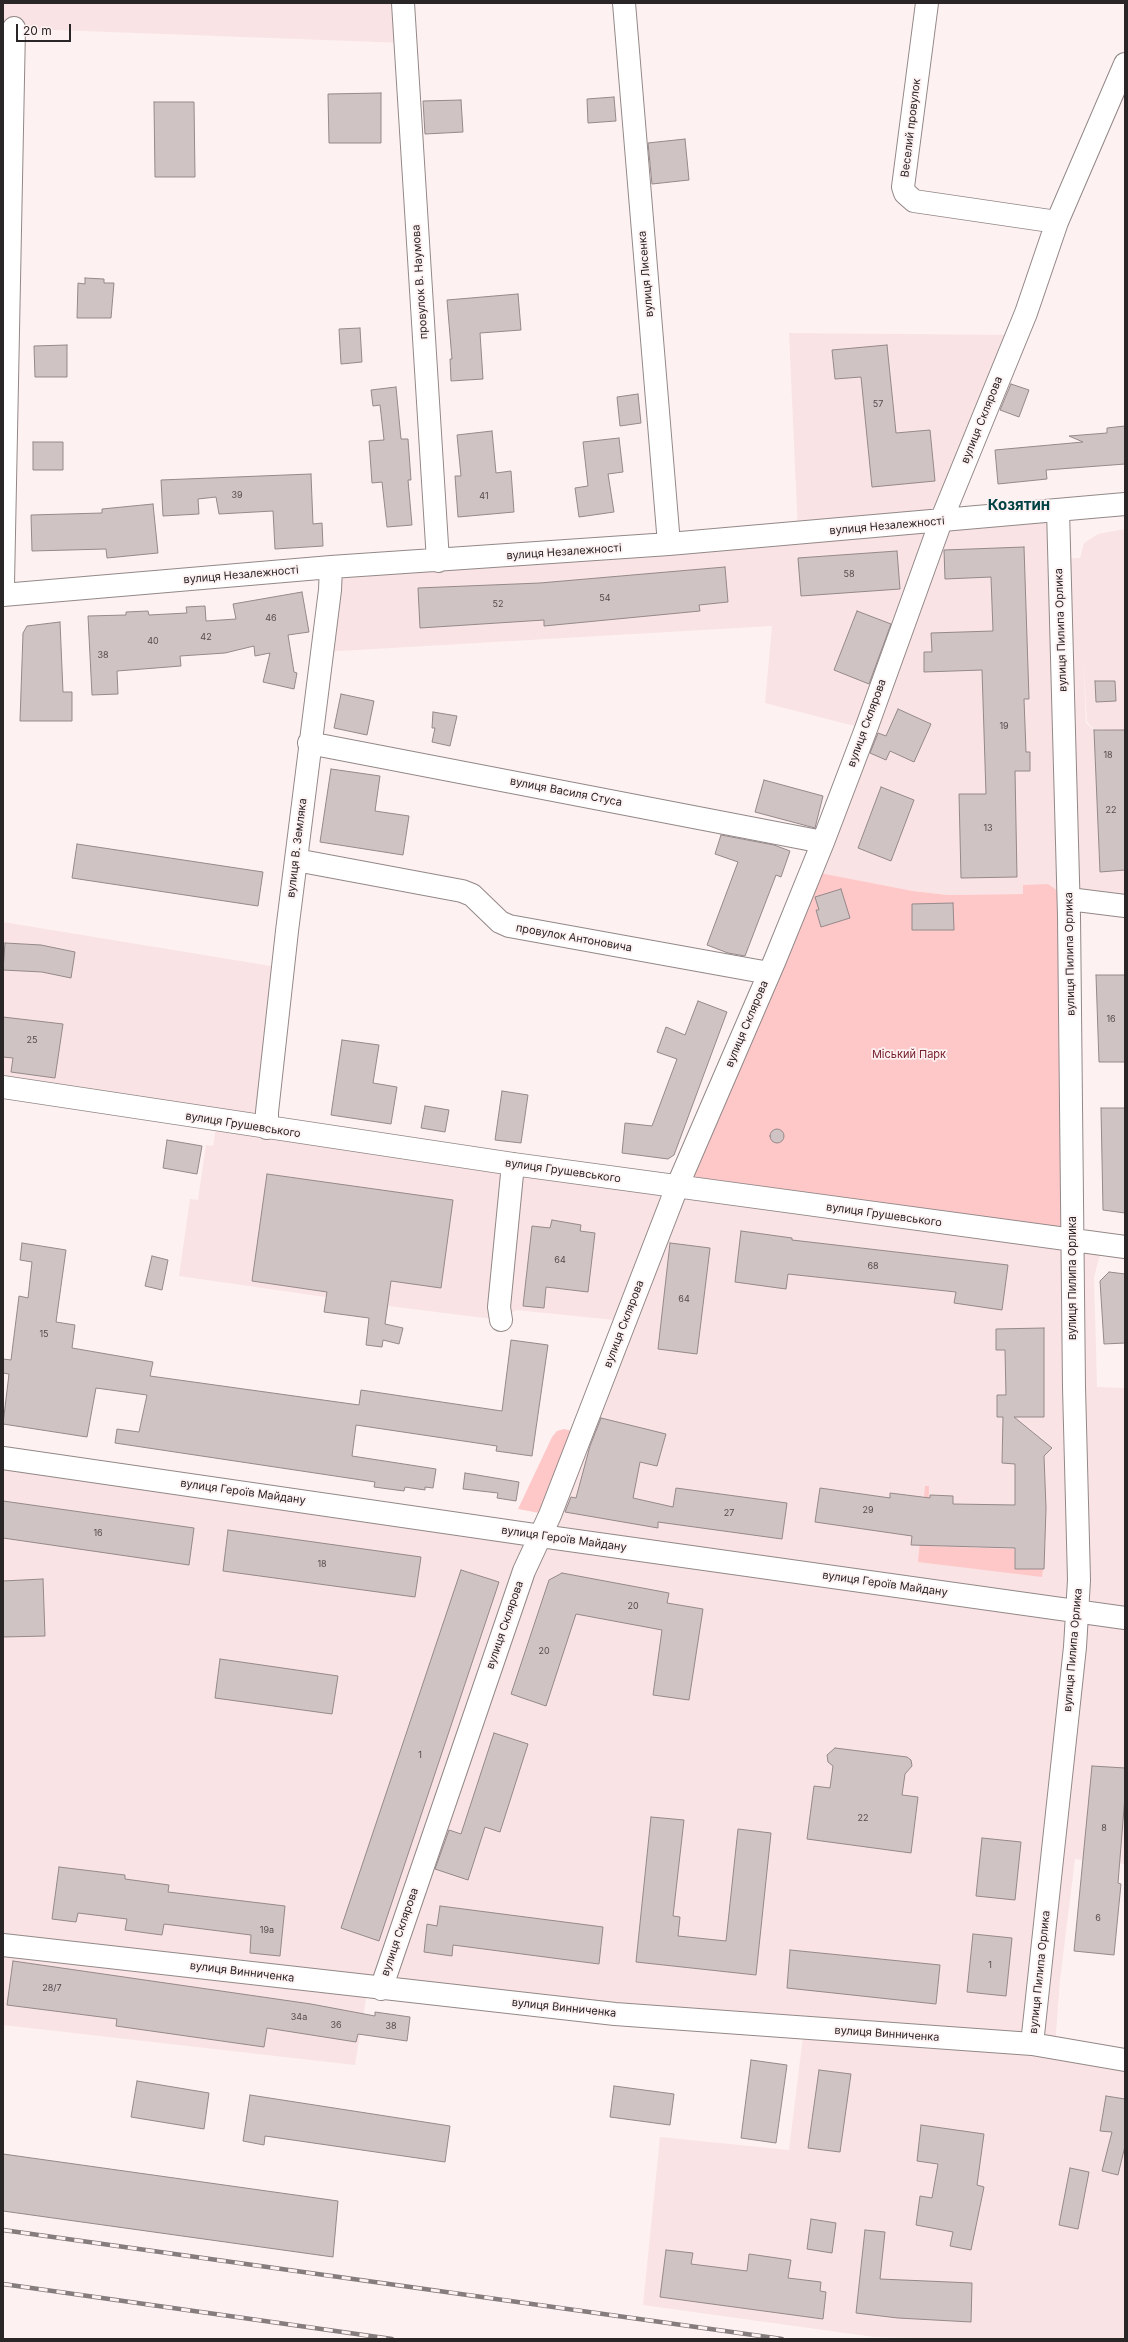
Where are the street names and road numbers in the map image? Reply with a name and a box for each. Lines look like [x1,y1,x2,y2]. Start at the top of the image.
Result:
street label: Веселий провулок [898,78,924,178]
street label: провулок В. Наумова [409,224,431,340]
street label: вулиця Лисенка [636,230,656,318]
street label: вулиця Склярова [959,375,1005,465]
street label: вулиця Незалежності [829,514,945,538]
street label: вулиця Незалежності [506,541,622,563]
street label: вулиця Незалежності [183,563,299,587]
street label: вулиця Пилипа Орлика [1052,568,1070,692]
street label: вулиця Склярова [845,677,889,769]
street label: вулиця Василя Стуса [509,775,623,809]
street label: вулиця В. Земляка [284,797,310,899]
street label: вулиця Пилипа Орлика [1062,892,1078,1016]
street label: провулок Антоновича [515,921,633,955]
street label: вулиця Склярова [723,979,771,1069]
street label: вулиця Грушевського [184,1109,302,1141]
street label: вулиця Грушевського [504,1156,622,1186]
street label: вулиця Грушевського [825,1200,943,1230]
street label: вулиця Пилипа Орлика [1066,1216,1080,1340]
street label: вулиця Склярова [601,1278,647,1370]
street label: вулиця Героїв Майдану [179,1477,307,1507]
street label: вулиця Героїв Майдану [500,1524,628,1554]
street label: вулиця Героїв Майдану [821,1569,949,1599]
street label: вулиця Склярова [484,1579,526,1671]
street label: вулиця Пилипа Орлика [1061,1588,1085,1712]
street label: вулиця Склярова [379,1886,421,1978]
street label: вулиця Пилипа Орлика [1027,1910,1053,2034]
street label: вулиця Винниченка [189,1959,295,1985]
street label: вулиця Винниченка [511,1996,617,2020]
street label: вулиця Винниченка [834,2024,940,2044]

